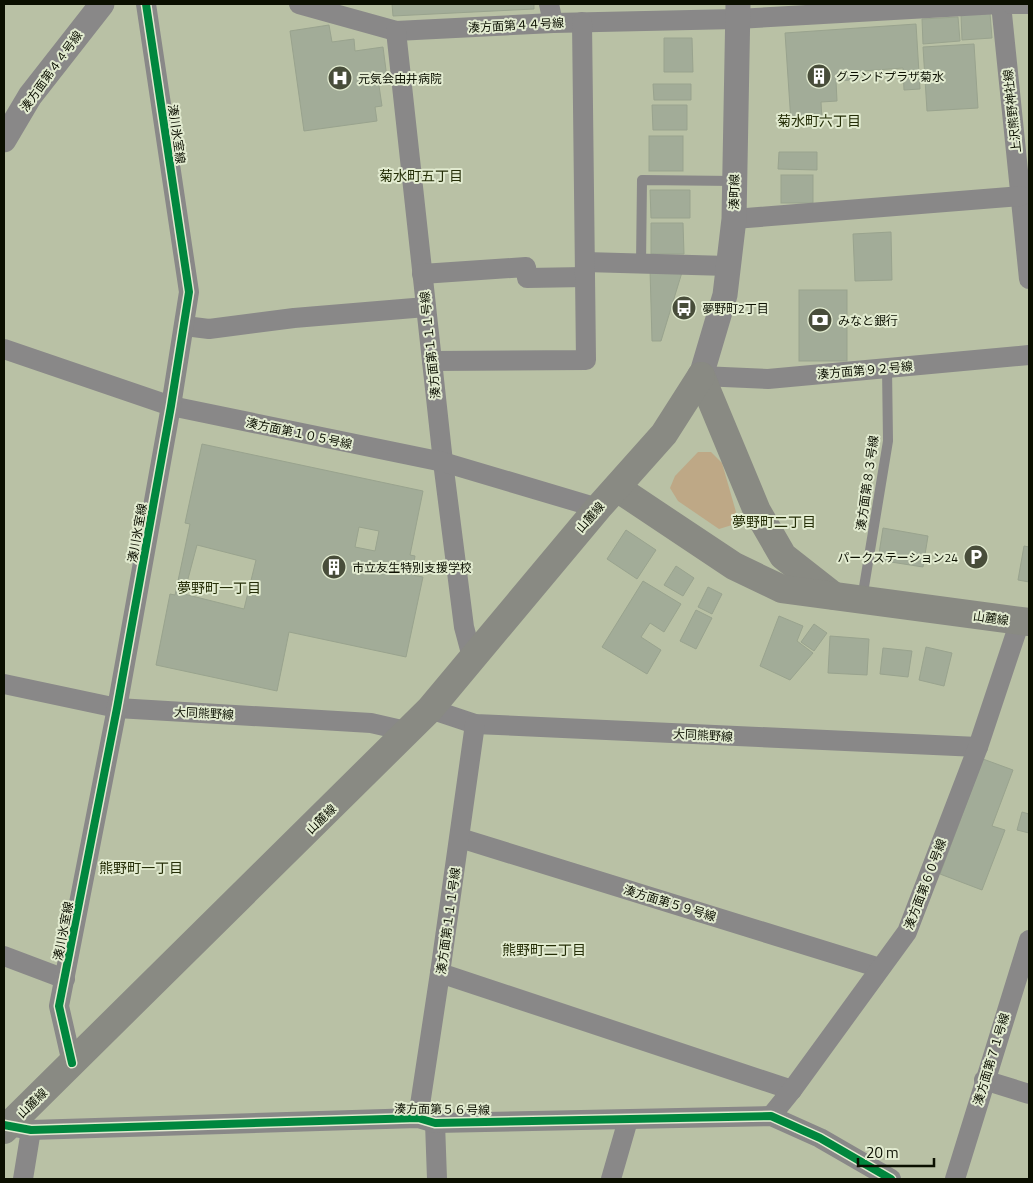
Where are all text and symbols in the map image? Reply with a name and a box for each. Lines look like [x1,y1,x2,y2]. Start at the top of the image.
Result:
street label: 湊方面第４４号線 [468,13,564,37]
street label: 湊方面第４４号線 [15,27,87,115]
building icon: グランドプラザ菊水 [806,63,832,89]
hospital icon: 元気会由井病院 [327,65,353,91]
place label: グランドプラザ菊水 [836,67,944,86]
street label: 上沢熊野神社線 [998,68,1026,154]
place label: 元気会由井病院 [358,69,442,88]
street label: 湊川氷室線 [163,103,191,165]
district label: 菊水町六丁目 [777,110,861,131]
district label: 菊水町五丁目 [379,165,463,186]
street label: 湊町線 [724,174,744,210]
street label: 湊方面第１１１号線 [415,290,445,400]
bus stop icon: 夢野町2丁目 [671,295,697,321]
place label: 夢野町2丁目 [702,299,769,318]
bank icon: みなと銀行 [807,307,833,333]
place label: みなと銀行 [838,311,898,330]
street label: 湊方面第９２号線 [816,356,914,384]
street label: 湊方面第１０５号線 [244,412,354,454]
street label: 湊方面第８３号線 [851,434,883,532]
street label: 山麓線 [571,497,609,537]
street label: 湊川氷室線 [122,502,152,564]
district label: 夢野町二丁目 [732,511,816,532]
parking icon: パークステーション24 [963,544,989,570]
place label: パークステーション24 [837,548,958,567]
building icon: 市立友生特別支援学校 [321,554,347,580]
place label: 市立友生特別支援学校 [352,558,472,577]
district label: 夢野町一丁目 [177,577,261,598]
street label: 山麓線 [972,606,1010,630]
street label: 大同熊野線 [174,702,234,724]
street label: 大同熊野線 [673,724,733,746]
street label: 山麓線 [301,800,341,838]
street label: 湊方面第６０号線 [899,836,951,932]
district label: 熊野町一丁目 [99,857,183,878]
street label: 湊方面第１１１号線 [431,866,465,976]
street label: 湊方面第５９号線 [621,880,719,926]
street label: 湊川氷室線 [48,900,78,962]
district label: 熊野町二丁目 [502,939,586,960]
street label: 湊方面第７１号線 [968,1010,1014,1108]
street label: 山麓線 [12,1084,52,1122]
street label: 湊方面第５６号線 [394,1099,490,1119]
scale bar [858,1136,934,1168]
text: 20 m [866,1141,899,1164]

